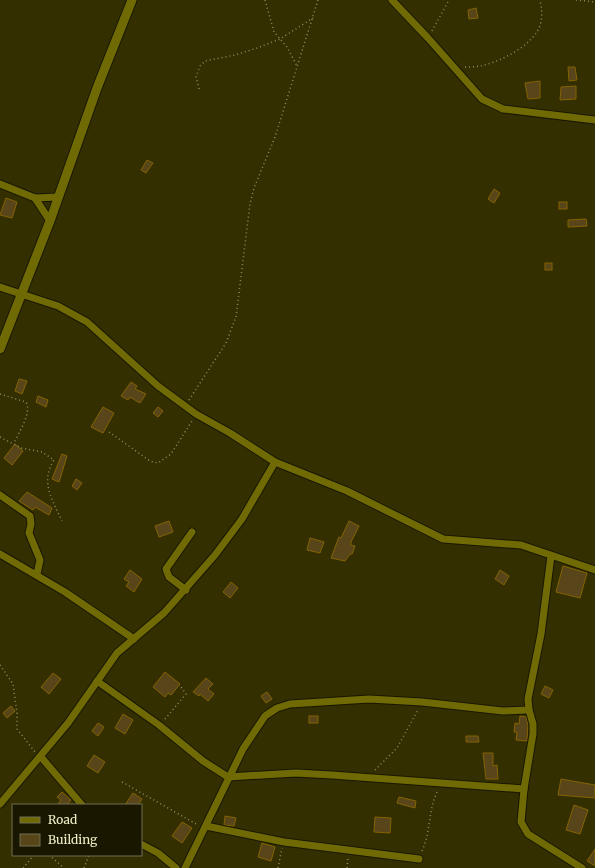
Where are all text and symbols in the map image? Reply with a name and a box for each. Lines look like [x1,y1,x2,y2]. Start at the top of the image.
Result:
legend [12,804,142,856]
text: Road [48,812,77,827]
text: Building [48,832,98,847]

